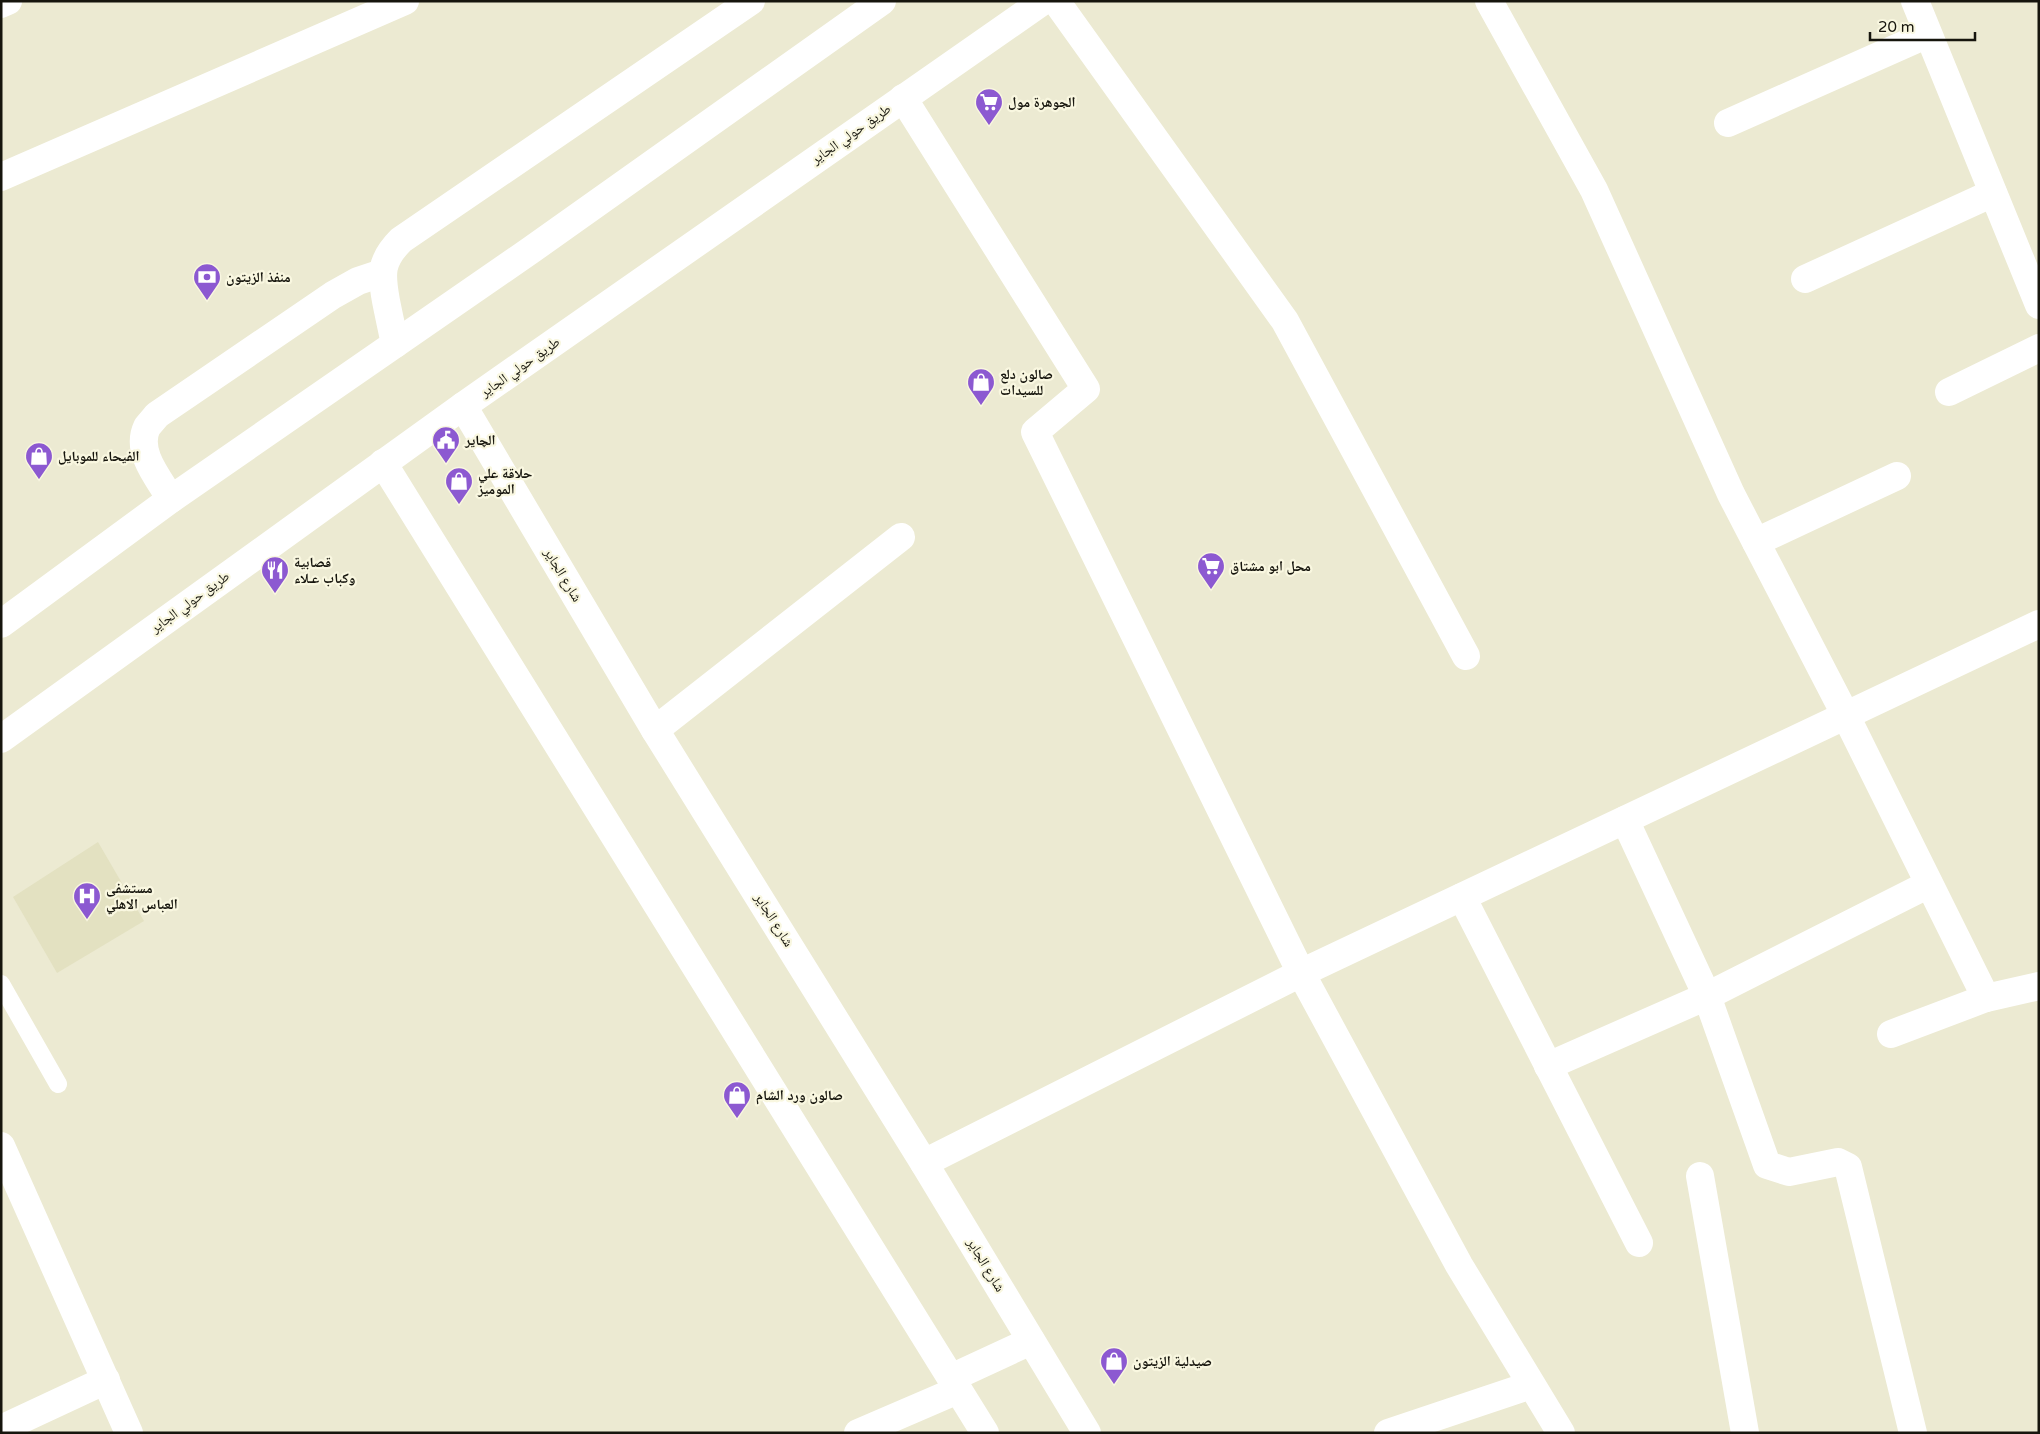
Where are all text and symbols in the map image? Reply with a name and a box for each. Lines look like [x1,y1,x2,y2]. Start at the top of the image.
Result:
scale bar [1870,10,1975,42]
text: 20 m [1878,18,1915,36]
supermarket icon: الجوهرة مول [974,87,1004,126]
place label: الجوهرة مول [1008,94,1075,111]
street label: طريق حولي الجاير [807,100,896,170]
bank icon: منفذ الزيتون [192,262,222,301]
place label: منفذ الزيتون [226,269,291,286]
street label: طريق حولي الجاير [476,333,565,403]
place label: صالون دلع للسيدات [1000,366,1053,399]
shop icon: صالون دلع للسيدات [966,367,996,406]
public building icon: الچاير [431,425,461,464]
place label: الچاير [464,432,496,449]
shop icon: الفيحاء للموبايل [24,441,54,480]
place label: الفيحاء للموبايل [58,448,139,465]
place label: حلاقة علي الموميز [477,465,532,498]
shop icon: حلاقة علي الموميز [444,466,474,505]
street label: شارع الجاير [539,544,586,606]
supermarket icon: محل ابو مشتاق [1196,551,1226,590]
place label: قصابية وكباب عـلاء [294,554,356,587]
restaurant icon: قصابية وكباب عـلاء [260,555,290,594]
place label: محل ابو مشتاق [1230,558,1311,575]
street label: طريق حولي الجاير [146,568,234,639]
place label: مستشفى العباس الاهلي [106,880,178,915]
hospital icon: مستشفى العباس الاهلي [72,881,102,920]
street label: شارع الجاير [750,889,797,950]
shop icon: صالون ورد الشام [722,1080,752,1119]
place label: صالون ورد الشام [756,1087,843,1105]
street label: شارع الجاير [962,1234,1009,1296]
shop icon: صيدلية الزيتون [1099,1346,1129,1385]
place label: صيدلية الزيتون [1133,1353,1212,1370]

